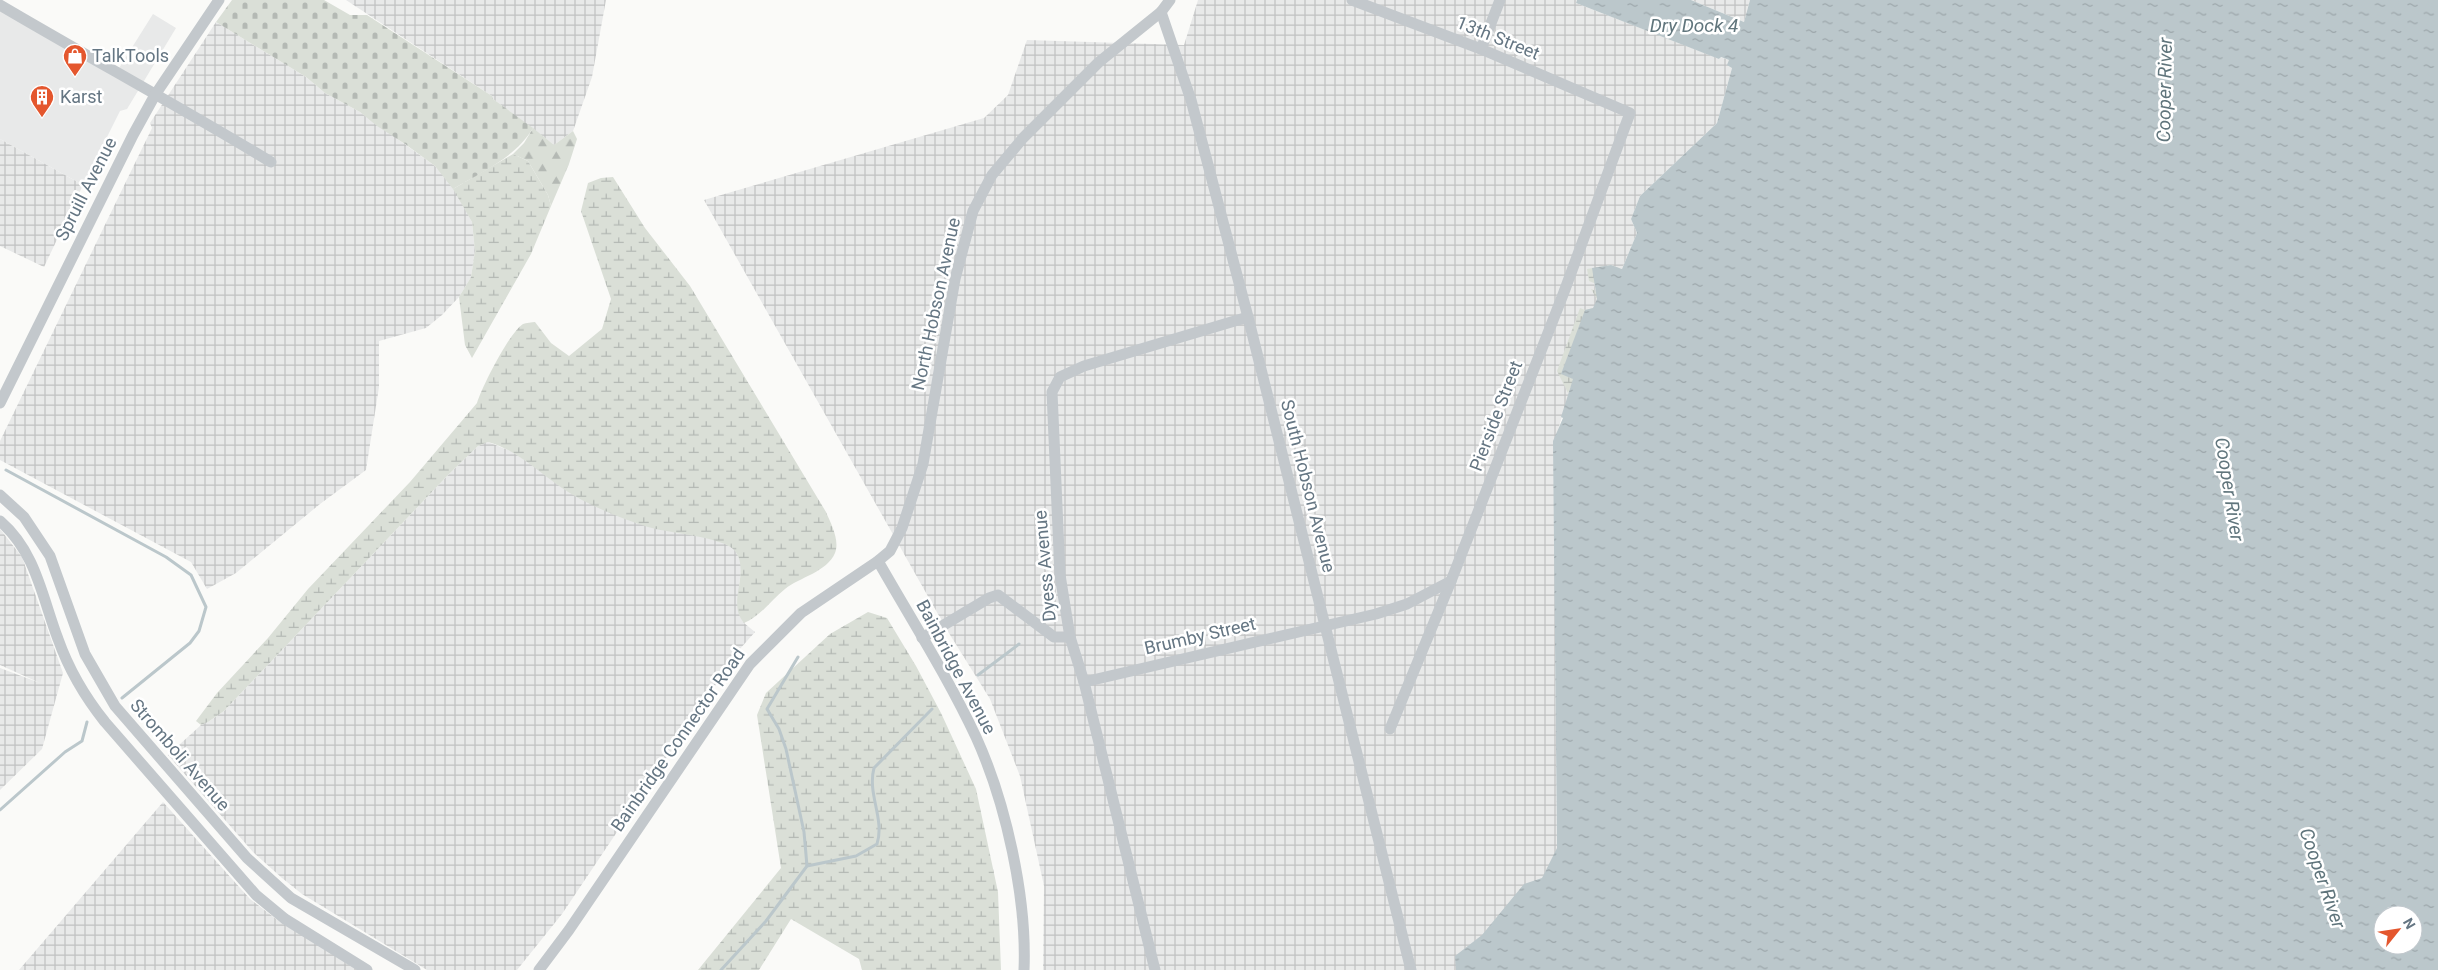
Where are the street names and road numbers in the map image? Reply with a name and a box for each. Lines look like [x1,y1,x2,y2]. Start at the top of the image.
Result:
street label: 13th Street [1453,11,1543,64]
street label: Spruill Avenue [50,134,121,244]
street label: North Hobson Avenue [907,216,964,392]
street label: Pierside Street [1465,357,1526,474]
street label: South Hobson Avenue [1277,397,1340,574]
street label: Dyess Avenue [1029,510,1060,623]
street label: Bainbridge Avenue [912,596,1001,737]
street label: Brumby Street [1142,612,1258,659]
street label: Bainbridge Connector Road [606,644,749,835]
street label: Stromboli Avenue [126,695,235,815]

